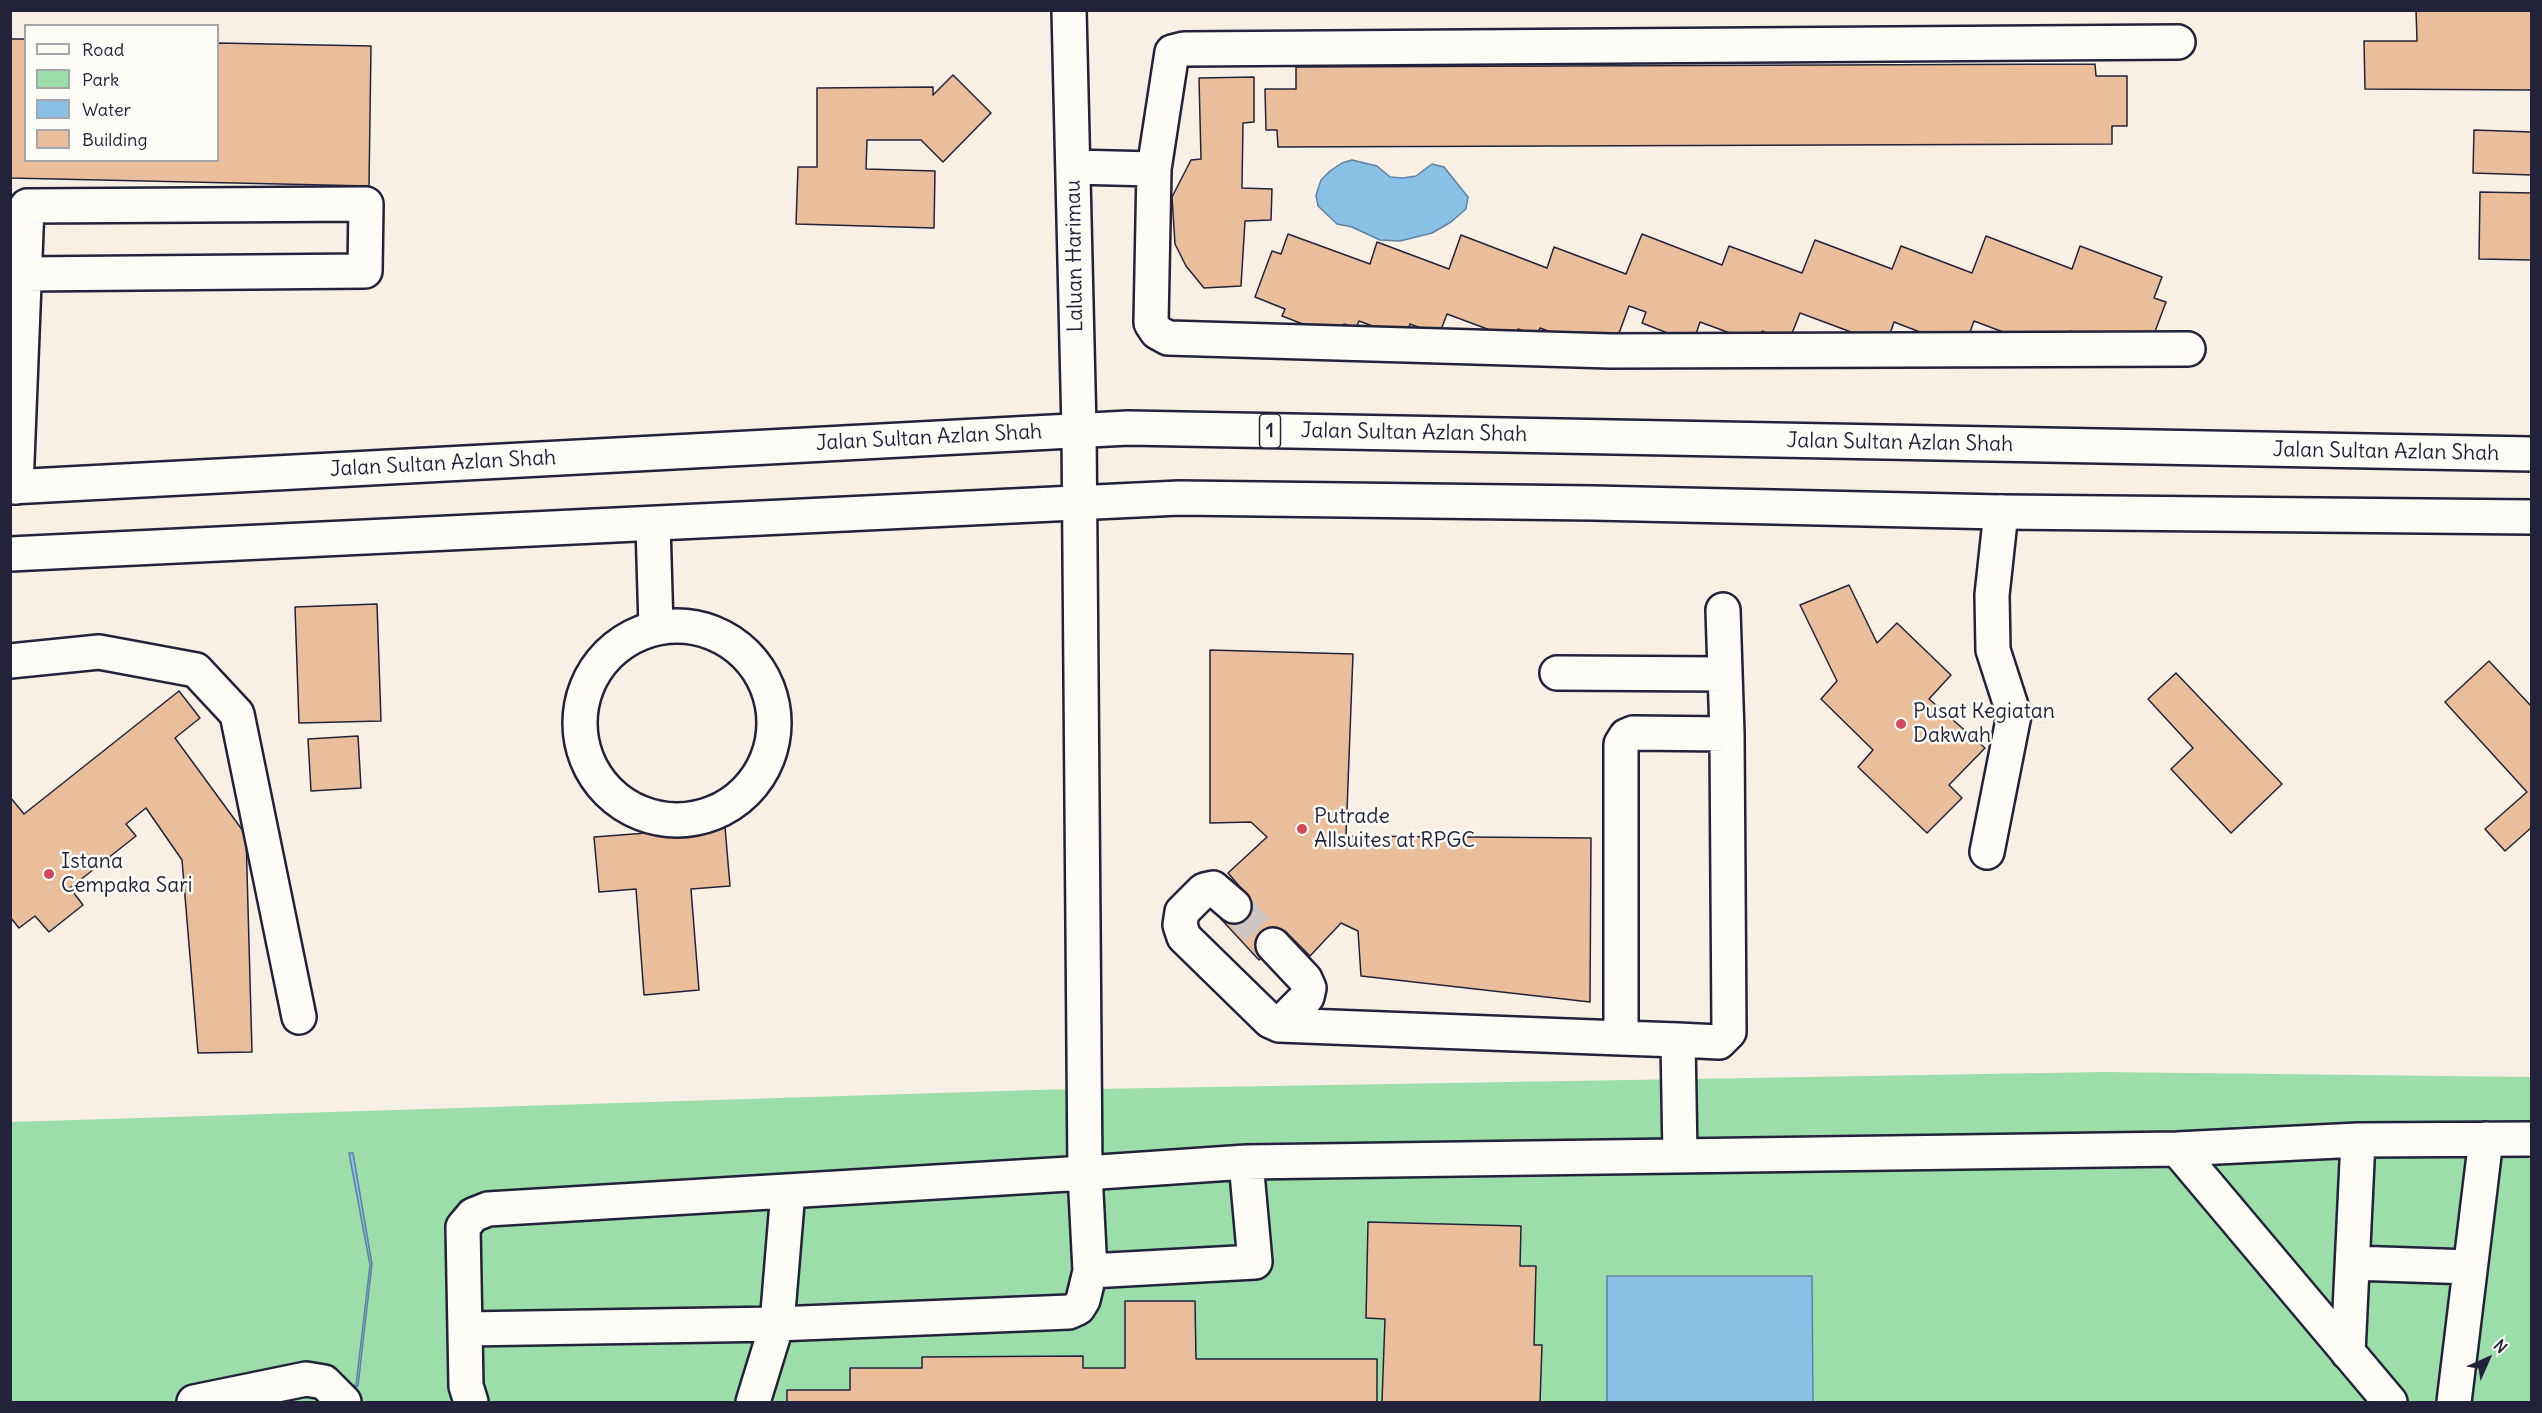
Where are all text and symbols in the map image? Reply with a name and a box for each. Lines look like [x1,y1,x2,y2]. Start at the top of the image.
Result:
legend [24,24,219,162]
text: Road [82,38,124,61]
text: Park [82,68,119,91]
text: Water [82,98,131,121]
text: Building [82,128,147,151]
street label: Laluan Harimau [1061,180,1089,332]
road number: 1 [1260,414,1280,448]
street label: Jalan Sultan Azlan Shah [1300,418,1528,448]
street label: Jalan Sultan Azlan Shah [815,419,1043,457]
street label: Jalan Sultan Azlan Shah [1786,428,2014,458]
street label: Jalan Sultan Azlan Shah [2272,437,2500,467]
street label: Jalan Sultan Azlan Shah [329,445,557,483]
place label: Pusat Kegiatan Dakwah [1913,699,2055,749]
marker: Pusat Kegiatan Dakwah [1894,717,1908,731]
place label: Putrade Allsuites at RPGC [1314,804,1475,854]
marker: Putrade Allsuites at RPGC [1295,822,1309,836]
place label: Istana Cempaka Sari [61,849,192,899]
marker: Istana Cempaka Sari [42,867,56,881]
north arrow [2458,1329,2518,1389]
text: N [2490,1335,2512,1357]

